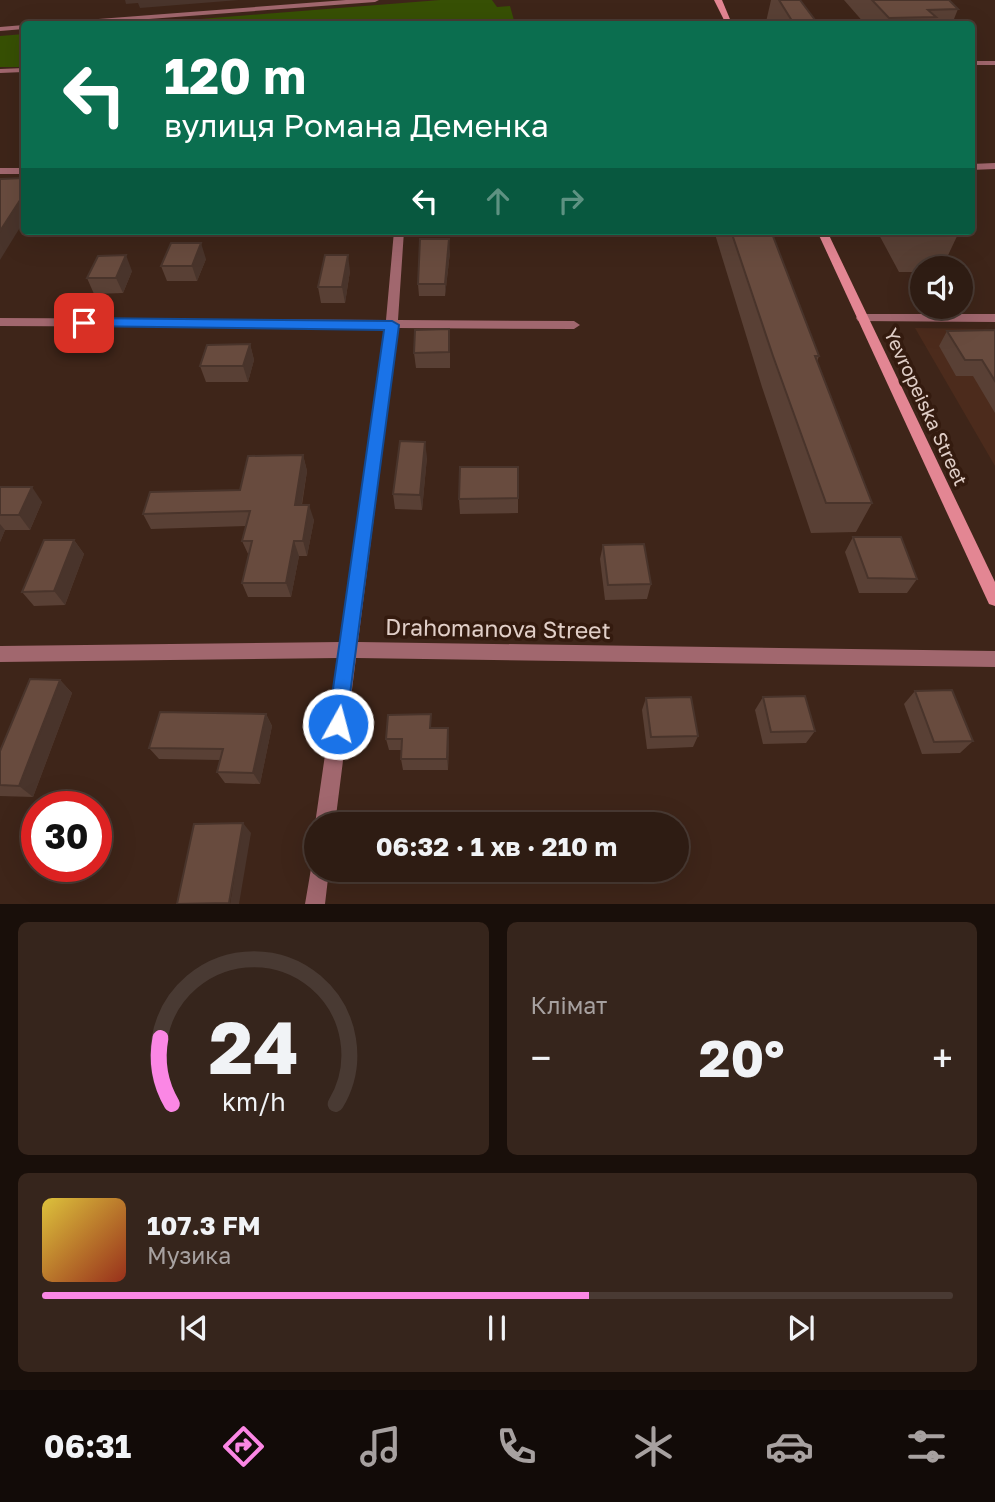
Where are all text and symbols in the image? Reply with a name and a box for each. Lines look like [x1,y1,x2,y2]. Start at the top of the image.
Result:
text: 120 m [164,46,306,105]
icon: left [49,49,140,140]
text: вулиця Романа Деменка [164,106,549,144]
icon: left [406,182,444,220]
icon: ahead [479,182,517,220]
icon: right [552,182,590,220]
map controls [910,256,973,319]
button: sound [910,256,973,319]
pin [54,293,114,353]
icon: arrive [65,304,103,342]
street label: Yevropeiska Street [880,325,973,489]
street label: Drahomanova Street [385,612,611,644]
position arrow [301,687,375,761]
speed limit sign: 30 [21,791,112,882]
text: 06:32 · 1 хв · 210 m [376,831,617,862]
text: Клімат [531,991,607,1019]
text: 24 [208,1004,298,1091]
text: 20° [699,1026,785,1088]
text: − [531,1035,551,1080]
text: + [932,1035,953,1080]
text: km/h [221,1086,285,1117]
text: 107.3 FM [147,1210,261,1241]
text: Музика [147,1241,231,1269]
icon: previous [175,1309,213,1347]
icon: pause [478,1309,516,1347]
icon: next [782,1309,820,1347]
icon: directions [219,1422,268,1471]
icon: music [356,1422,405,1471]
icon: phone [492,1422,541,1471]
icon: climate [629,1422,678,1471]
icon: car [765,1422,814,1471]
icon: filters [902,1422,951,1471]
text: 06:31 [44,1427,131,1465]

